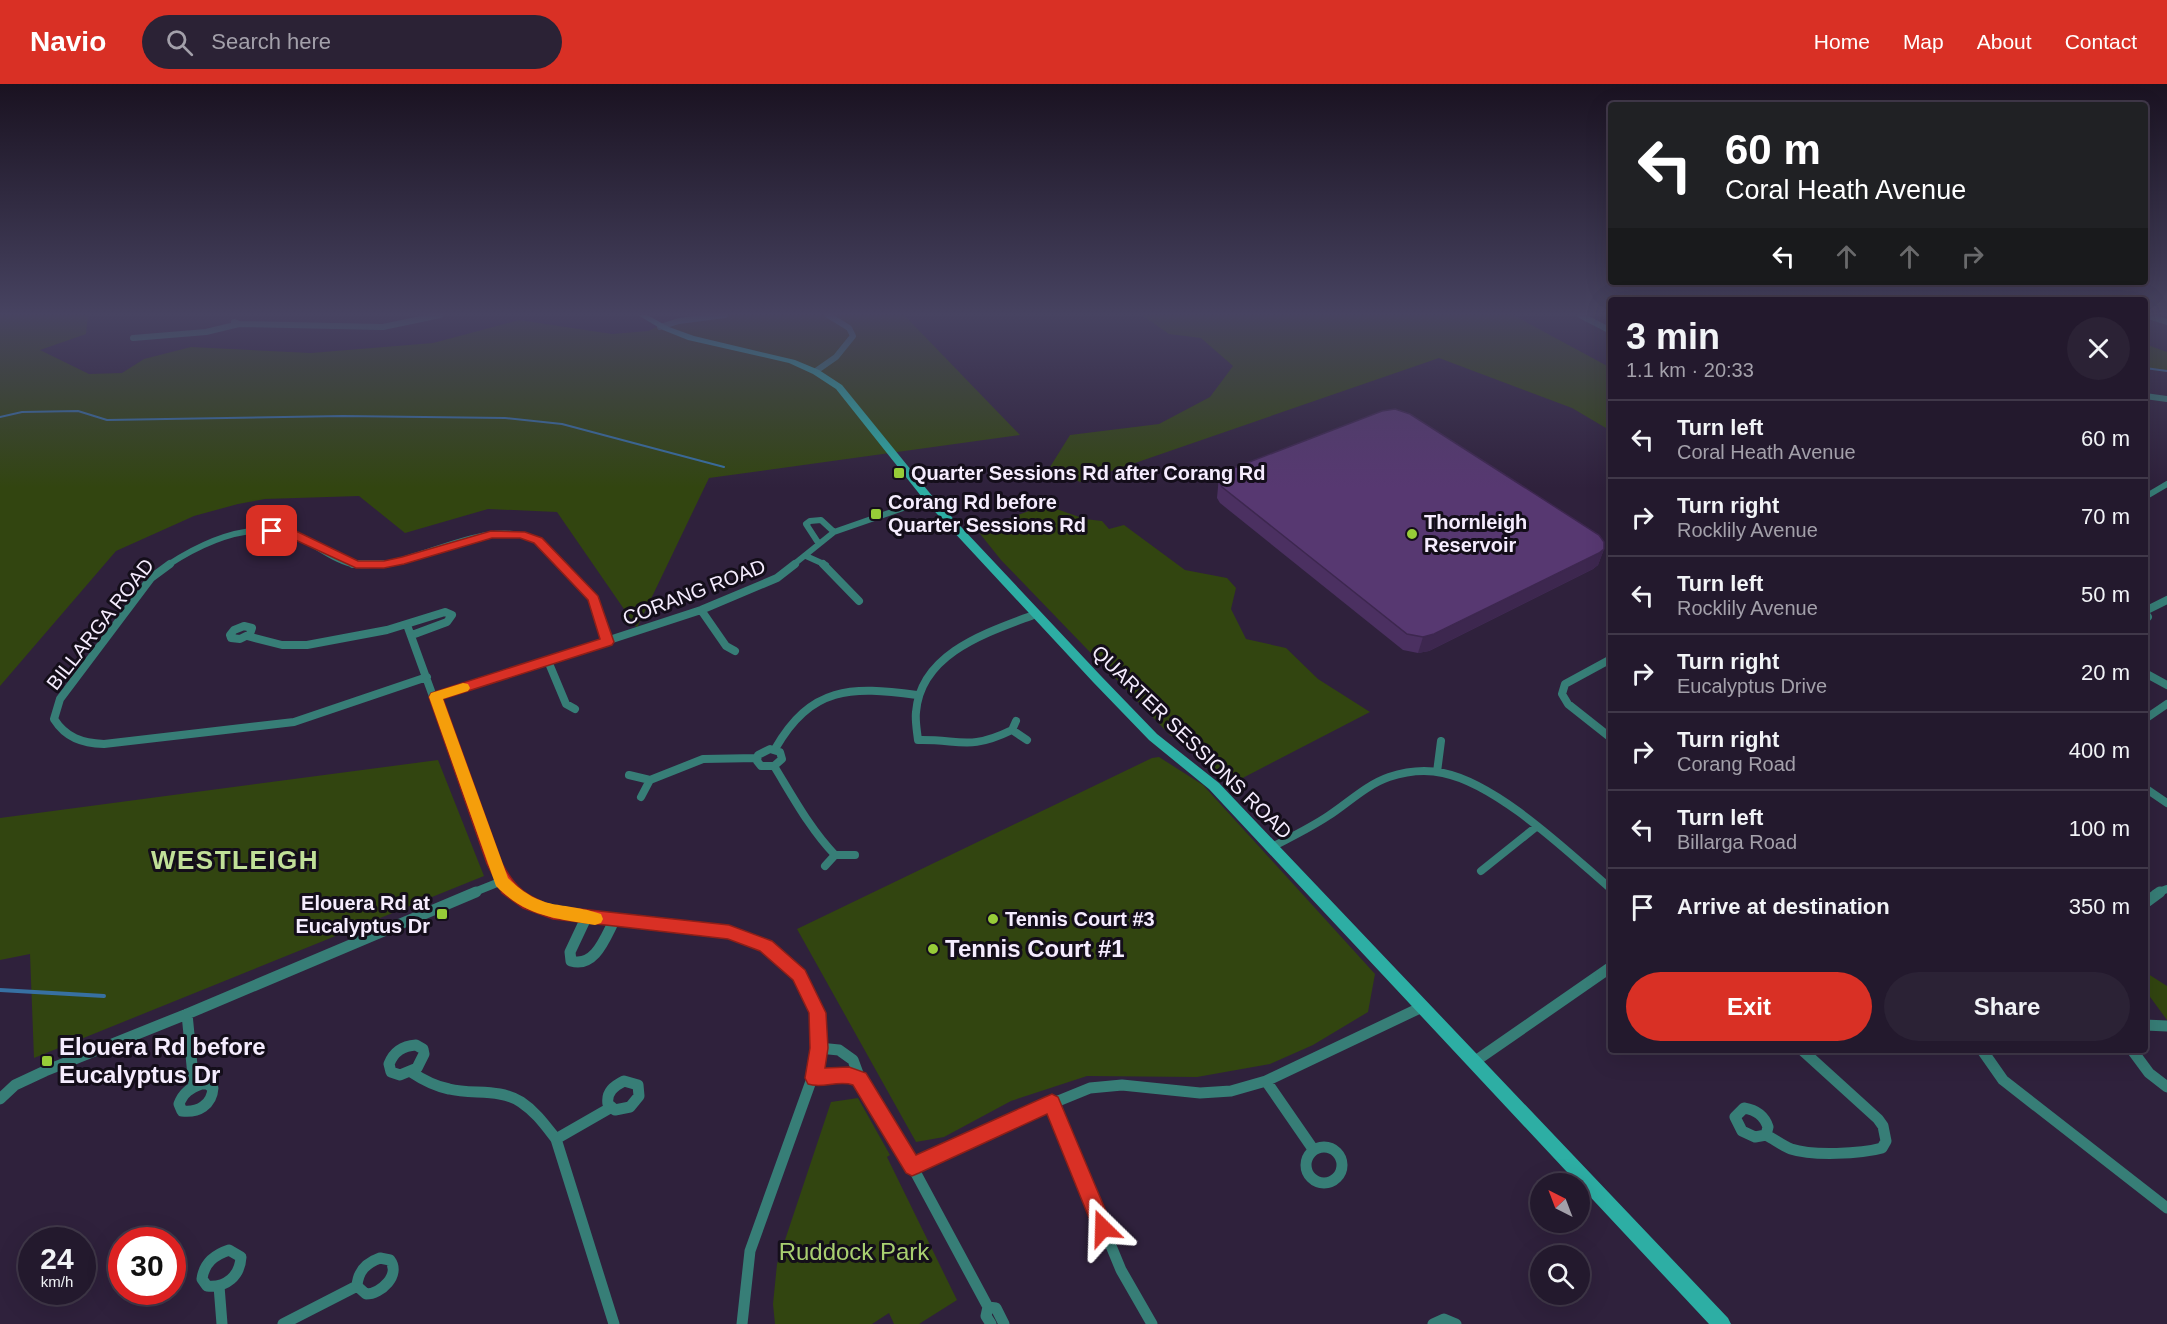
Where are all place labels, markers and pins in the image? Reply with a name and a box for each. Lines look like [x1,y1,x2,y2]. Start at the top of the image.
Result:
place label: Quarter Sessions Rd after Corang Rd [911,462,1266,484]
marker: Quarter Sessions Rd after Corang Rd [892,466,906,480]
place label: Corang Rd before Quarter Sessions Rd [888,491,1086,536]
pin [246,505,297,556]
marker: Corang Rd before Quarter Sessions Rd [869,507,883,521]
place label: Thornleigh Reservoir [1424,511,1527,556]
marker: Thornleigh Reservoir [1405,527,1419,541]
place label: Elouera Rd at Eucalyptus Dr [296,892,430,937]
marker: Elouera Rd at Eucalyptus Dr [435,907,449,921]
place label: Tennis Court #3 [1005,908,1155,930]
marker: Tennis Court #3 [986,912,1000,926]
place label: Tennis Court #1 [945,935,1125,962]
marker: Tennis Court #1 [926,942,940,956]
place label: Elouera Rd before Eucalyptus Dr [59,1033,266,1088]
marker: Elouera Rd before Eucalyptus Dr [40,1054,54,1068]

